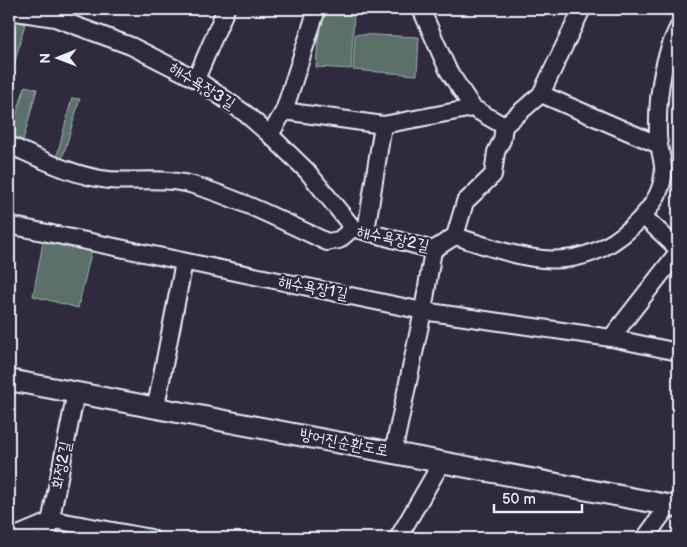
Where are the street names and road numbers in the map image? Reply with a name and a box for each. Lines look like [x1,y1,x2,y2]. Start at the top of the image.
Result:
street label: 해수욕장3길 [165,58,239,114]
street label: 해수욕장2길 [355,222,431,256]
street label: 해수욕장1길 [277,272,350,304]
street label: 방어진순환도로 [298,425,390,461]
street label: 화정2길 [48,439,76,490]

